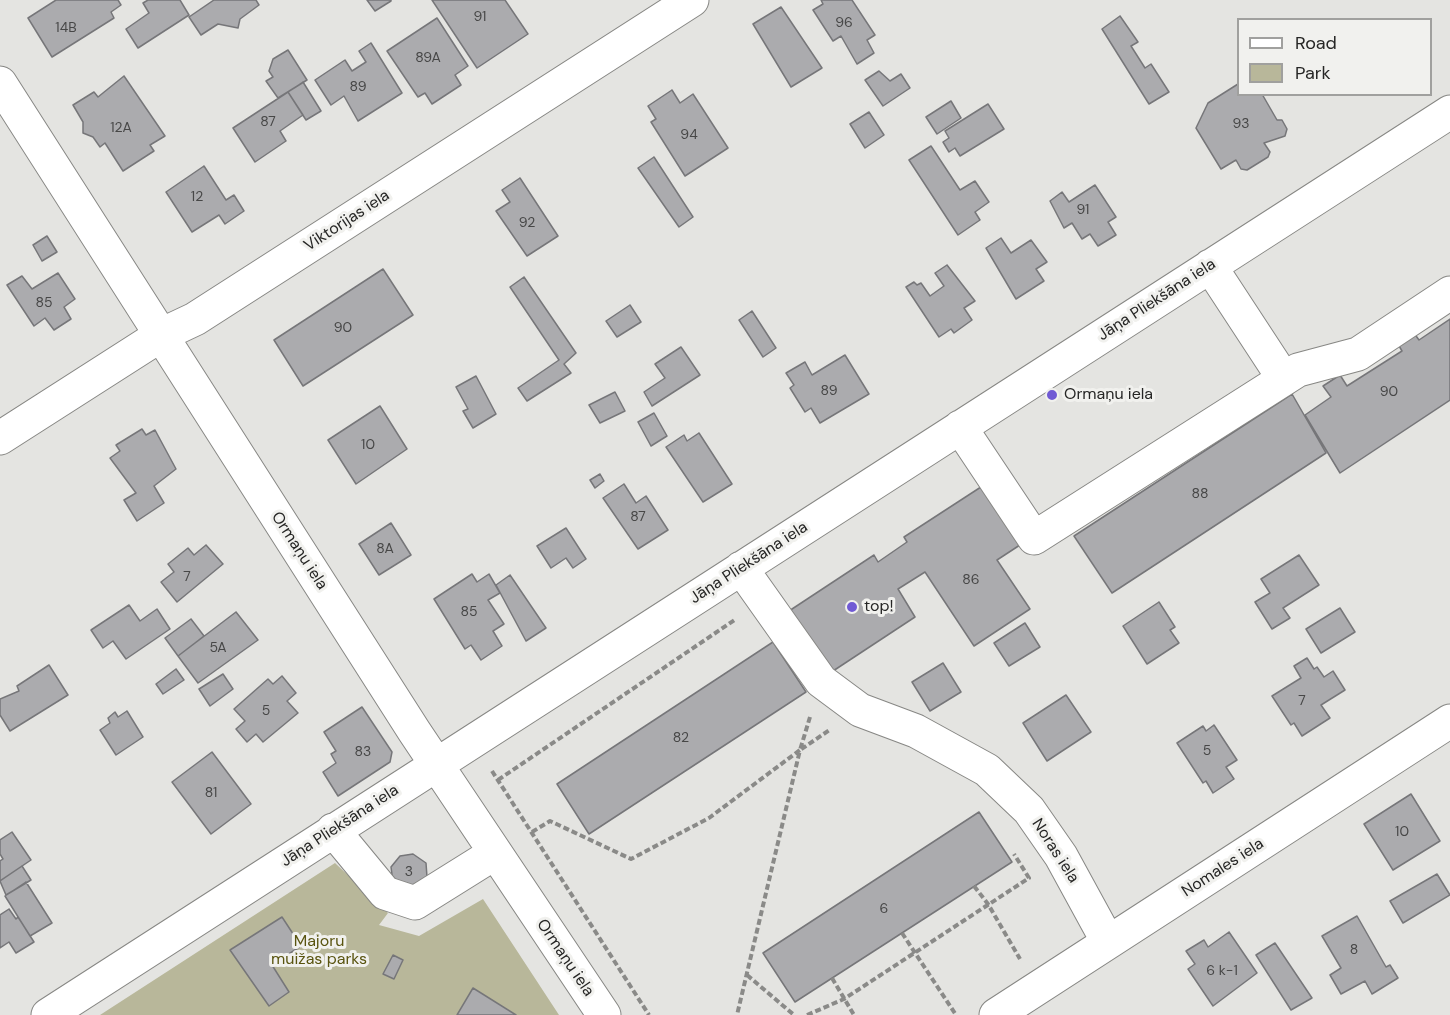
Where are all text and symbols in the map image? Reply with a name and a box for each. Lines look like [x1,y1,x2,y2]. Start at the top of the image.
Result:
house number: 91 [474,9,486,25]
house number: 96 [835,15,853,31]
legend [1237,18,1432,96]
house number: 14B [55,20,77,36]
text: Road [1295,31,1337,55]
house number: 89A [415,50,441,66]
text: Park [1295,61,1331,85]
house number: 89 [350,79,366,95]
house number: 87 [260,114,276,130]
house number: 93 [1233,116,1249,132]
house number: 12A [110,120,132,136]
house number: 94 [680,127,698,143]
street label: Viktorijas iela [301,186,393,256]
house number: 12 [191,189,203,205]
house number: 91 [1077,202,1089,218]
house number: 92 [519,215,535,231]
street label: Jāņa Pliekšāna iela [1095,255,1219,345]
house number: 85 [35,295,53,311]
house number: 90 [334,320,352,336]
house number: 89 [821,383,837,399]
house number: 90 [1380,384,1398,400]
place label: Ormaņu iela [1064,385,1153,405]
marker: Ormaņu iela [1045,388,1059,402]
house number: 10 [361,437,375,453]
house number: 88 [1191,486,1209,502]
street label: Ormaņu iela [267,508,331,594]
house number: 87 [630,509,646,525]
street label: Jāņa Pliekšāna iela [687,518,811,608]
house number: 8A [376,541,394,557]
house number: 7 [183,569,191,585]
house number: 86 [962,572,980,588]
place label: top! [864,597,894,617]
marker: top! [845,600,859,614]
house number: 85 [460,604,478,620]
house number: 5A [209,640,227,656]
house number: 7 [1298,693,1306,709]
house number: 5 [262,703,270,719]
house number: 82 [673,730,689,746]
house number: 5 [1203,743,1211,759]
house number: 83 [355,744,371,760]
street label: Jāņa Pliekšāna iela [278,781,402,871]
house number: 81 [205,785,217,801]
street label: Noras iela [1027,815,1083,887]
house number: 10 [1395,824,1409,840]
street label: Nomales iela [1179,834,1267,902]
house number: 3 [405,864,413,880]
house number: 6 [880,901,888,917]
street label: Ormaņu iela [532,916,598,1000]
park label: Majoru muižas parks [271,932,367,970]
house number: 8 [1350,942,1358,958]
house number: 6 k-1 [1206,963,1238,979]

